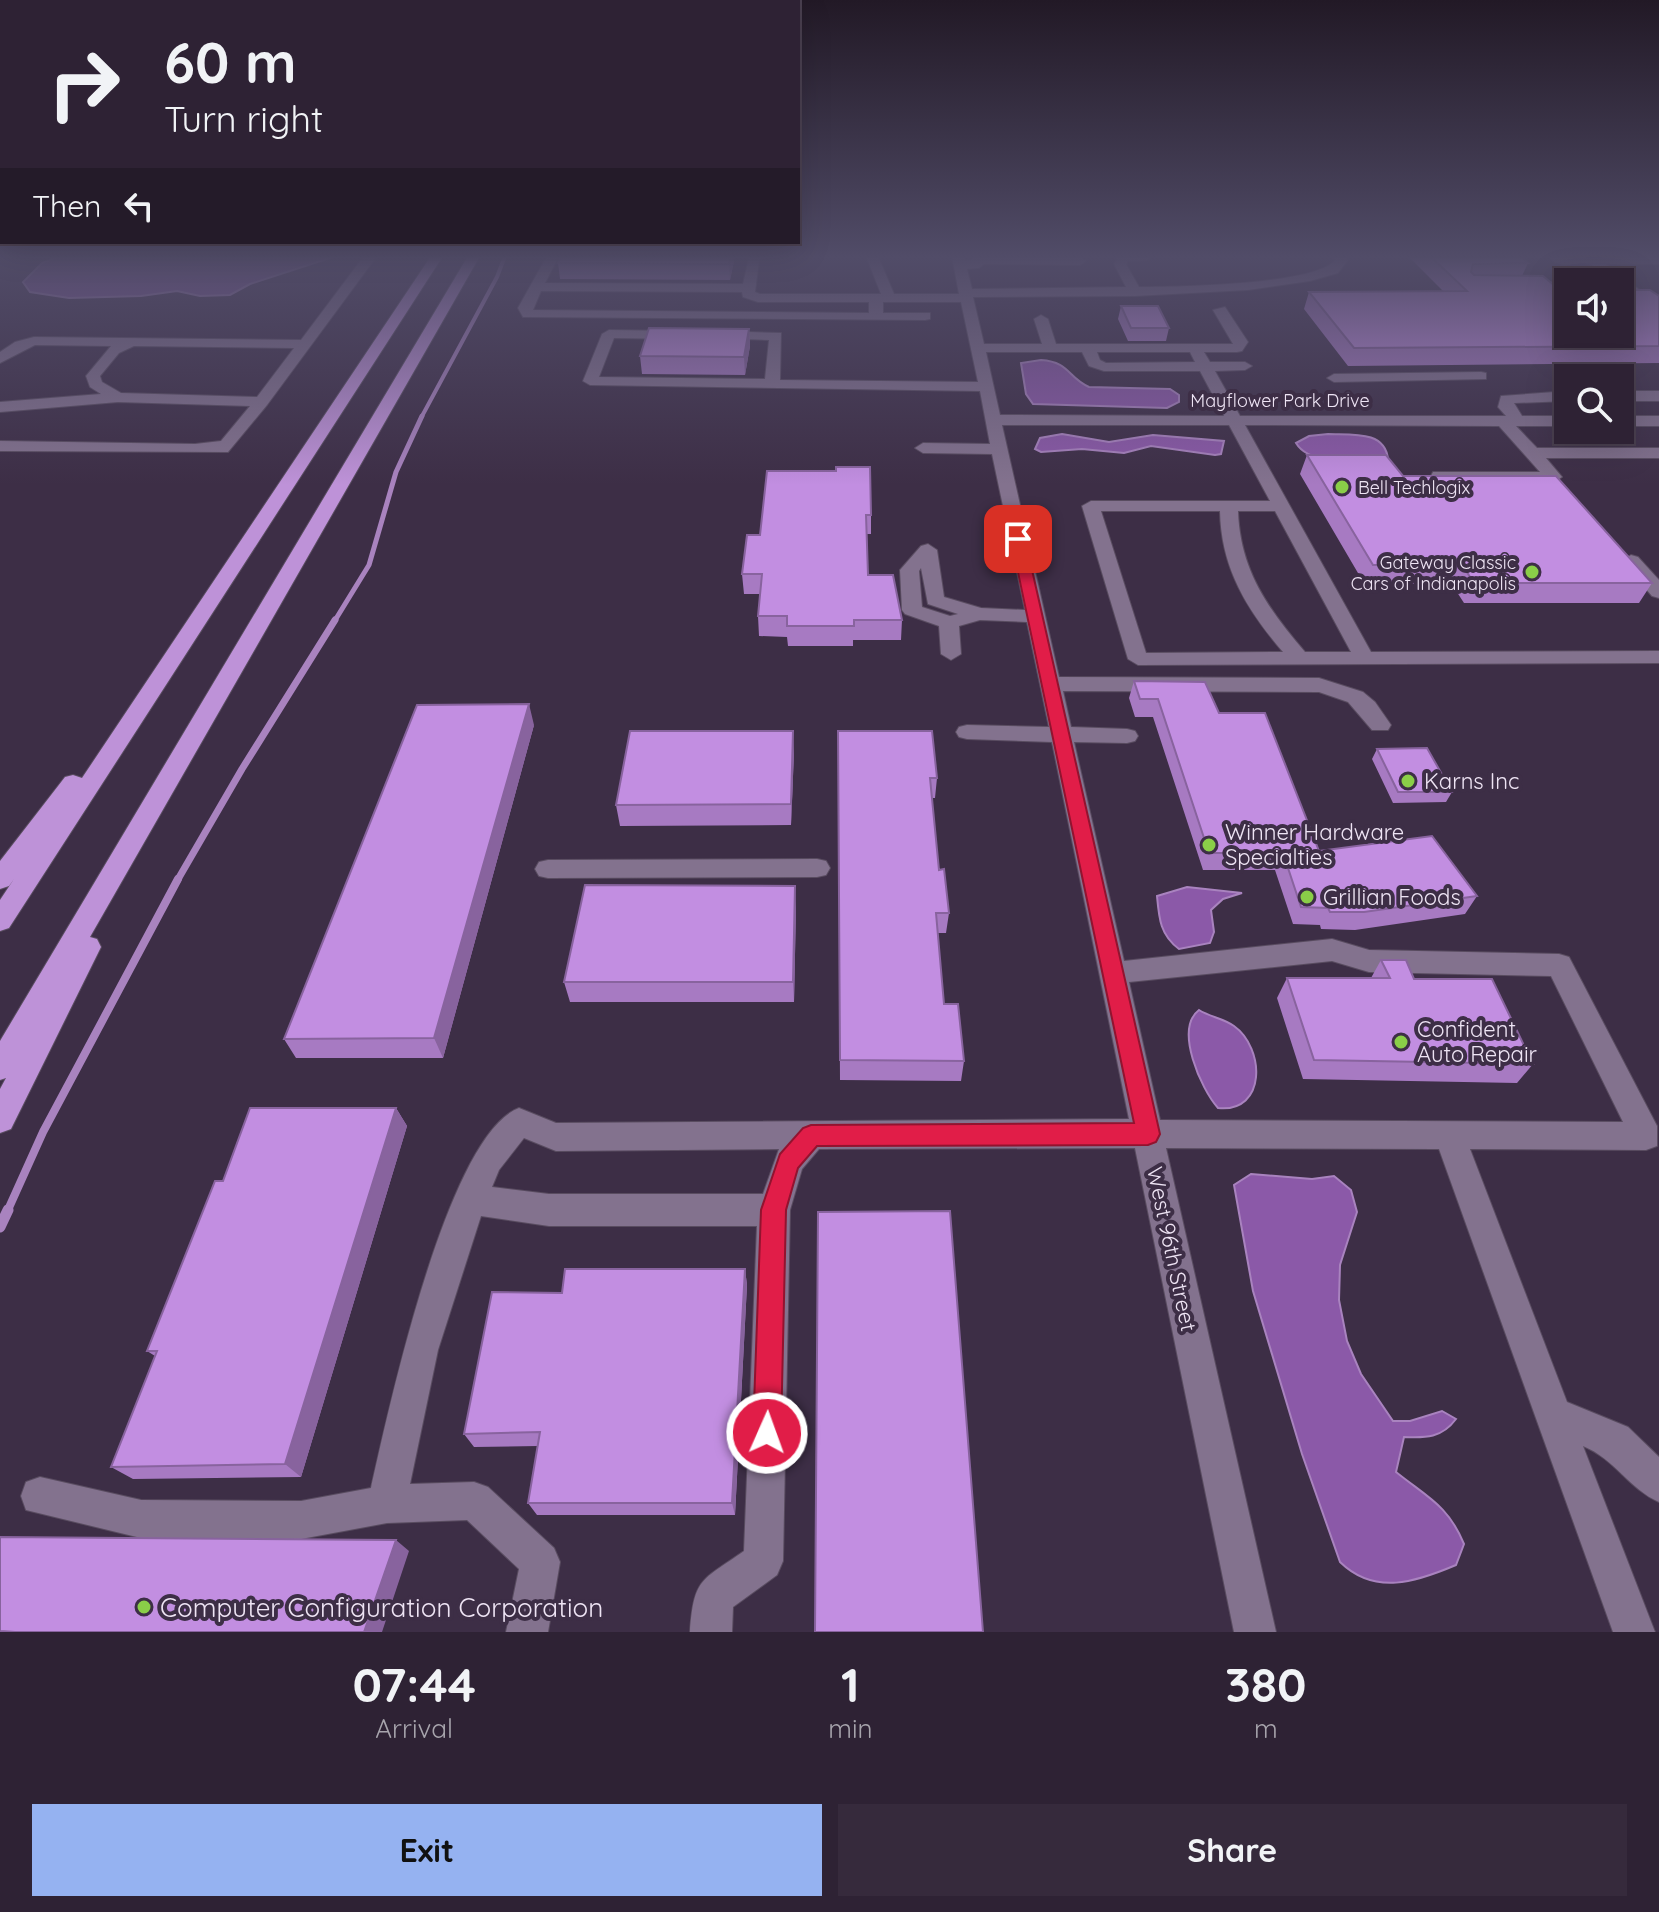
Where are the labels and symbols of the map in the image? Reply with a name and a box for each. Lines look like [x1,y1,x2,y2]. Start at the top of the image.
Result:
street label: Mayflower Park Drive [1190,389,1370,412]
place label: Bell Techlogix [1358,476,1470,499]
marker: Bell Techlogix [1333,478,1351,496]
pin [984,505,1052,573]
place label: Gateway Classic Cars of Indianapolis [1351,551,1516,595]
marker: Gateway Classic Cars of Indianapolis [1523,563,1541,581]
place label: Karns Inc [1424,767,1519,795]
marker: Karns Inc [1399,772,1417,790]
place label: Winner Hardware Specialties [1225,818,1404,871]
marker: Winner Hardware Specialties [1200,836,1218,854]
place label: Grillian Foods [1323,883,1461,911]
marker: Grillian Foods [1298,888,1316,906]
place label: Confident Auto Repair [1417,1015,1538,1068]
marker: Confident Auto Repair [1392,1033,1410,1051]
street label: West 96th Street [1141,1164,1203,1334]
position arrow [725,1391,809,1475]
place label: Computer Configuration Corporation [160,1591,603,1624]
marker: Computer Configuration Corporation [135,1598,153,1616]

